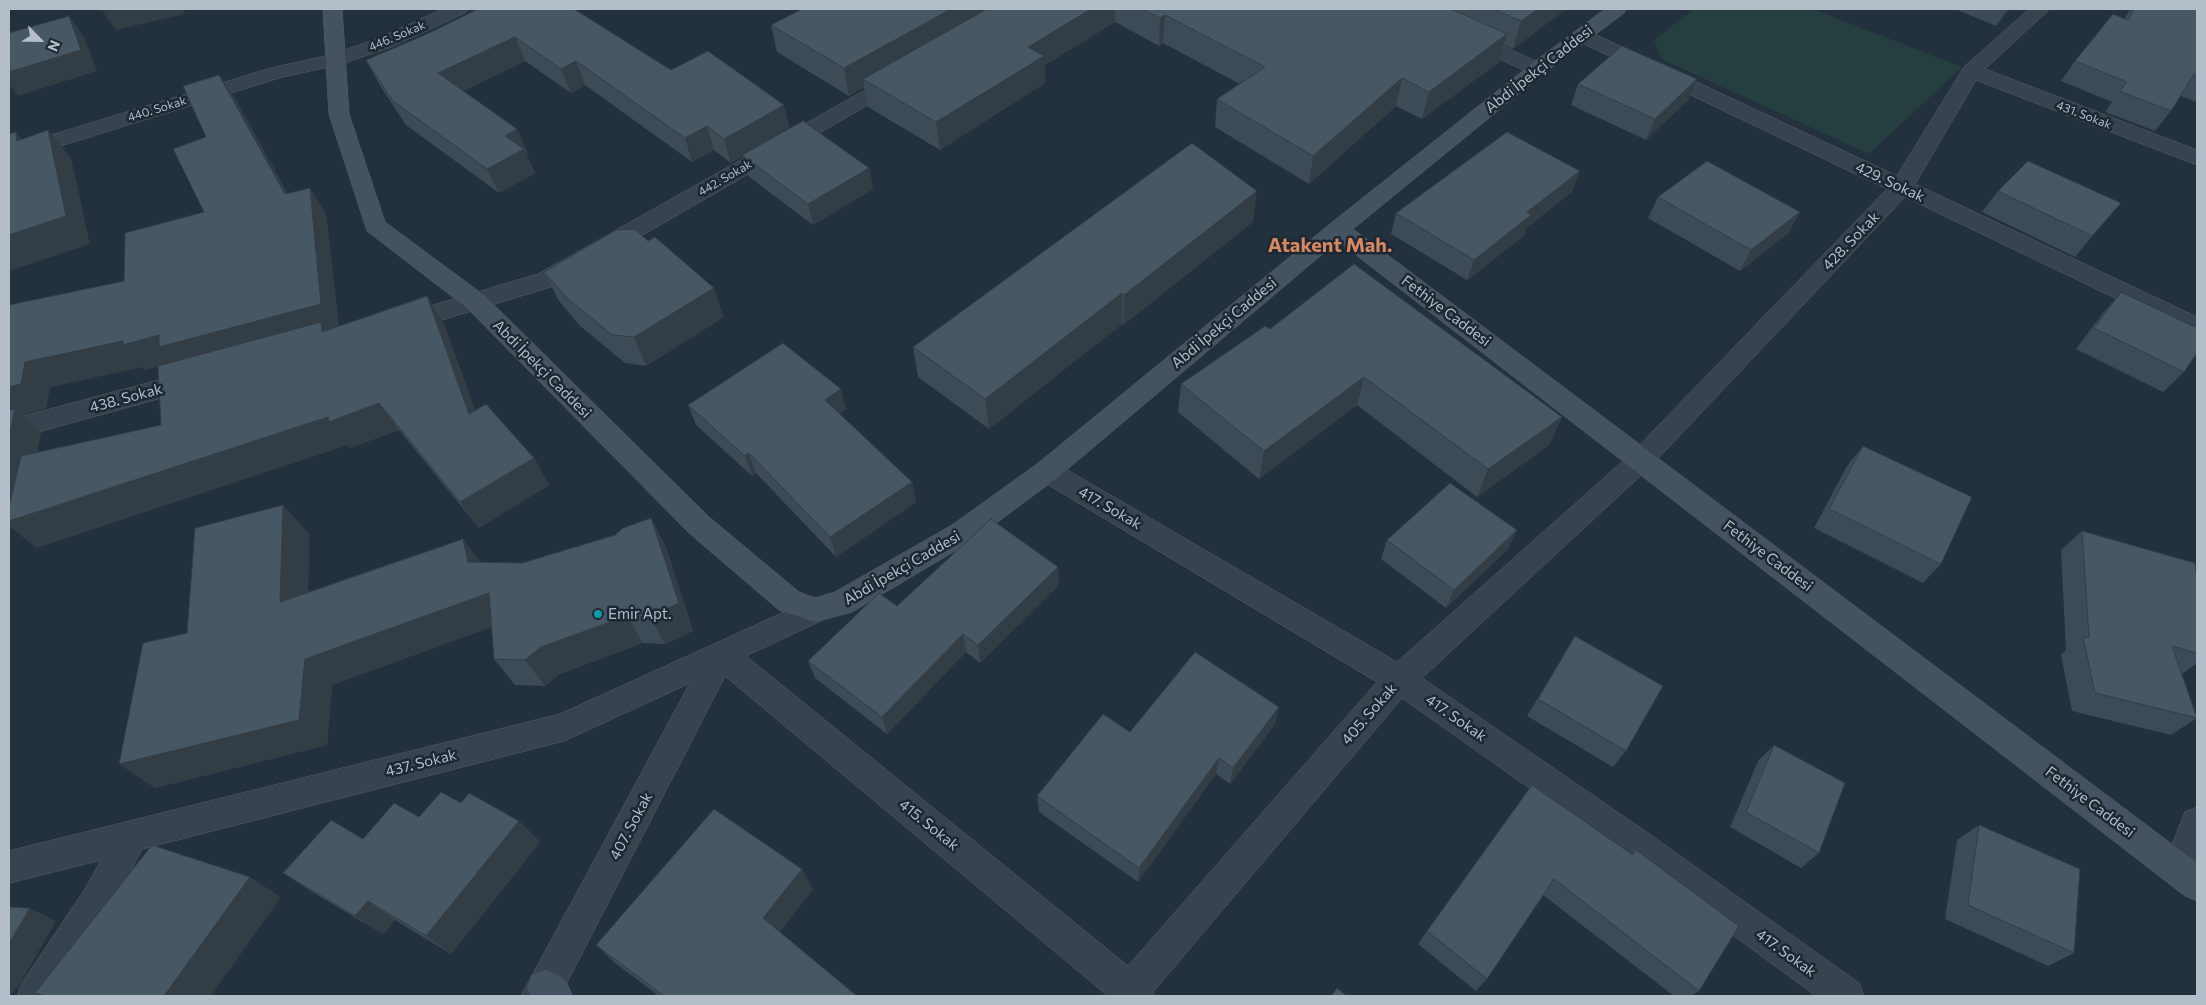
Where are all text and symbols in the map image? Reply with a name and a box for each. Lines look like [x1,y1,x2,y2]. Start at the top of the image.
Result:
north arrow [15,15,65,65]
street label: 446. Sokak [367,18,427,54]
street label: Abdi İpekçi Caddesi [1482,21,1596,117]
text: N [44,38,64,54]
street label: 440. Sokak [126,93,188,125]
street label: 431. Sokak [2054,98,2114,132]
street label: 442. Sokak [696,157,754,199]
street label: 429. Sokak [1853,158,1927,206]
street label: 428. Sokak [1819,208,1883,274]
district label: Atakent Mah. [1268,233,1392,257]
street label: Fethiye Caddesi [1398,272,1494,350]
street label: Abdi İpekçi Caddesi [1168,274,1280,372]
street label: Abdi İpekçi Caddesi [489,316,595,422]
street label: 438. Sokak [88,380,164,416]
street label: 417. Sokak [1075,483,1145,533]
street label: Fethiye Caddesi [1720,517,1816,595]
street label: Abdi İpekçi Caddesi [841,527,963,609]
place label: Emir Apt. [608,605,672,623]
marker: Emir Apt. [592,608,604,620]
street label: 405. Sokak [1337,680,1401,748]
street label: 417. Sokak [1422,691,1490,745]
street label: 437. Sokak [384,745,458,781]
street label: Fethiye Caddesi [2042,763,2138,841]
street label: 407. Sokak [606,789,656,863]
street label: 415. Sokak [896,795,962,855]
street label: 417. Sokak [1752,925,1820,981]

